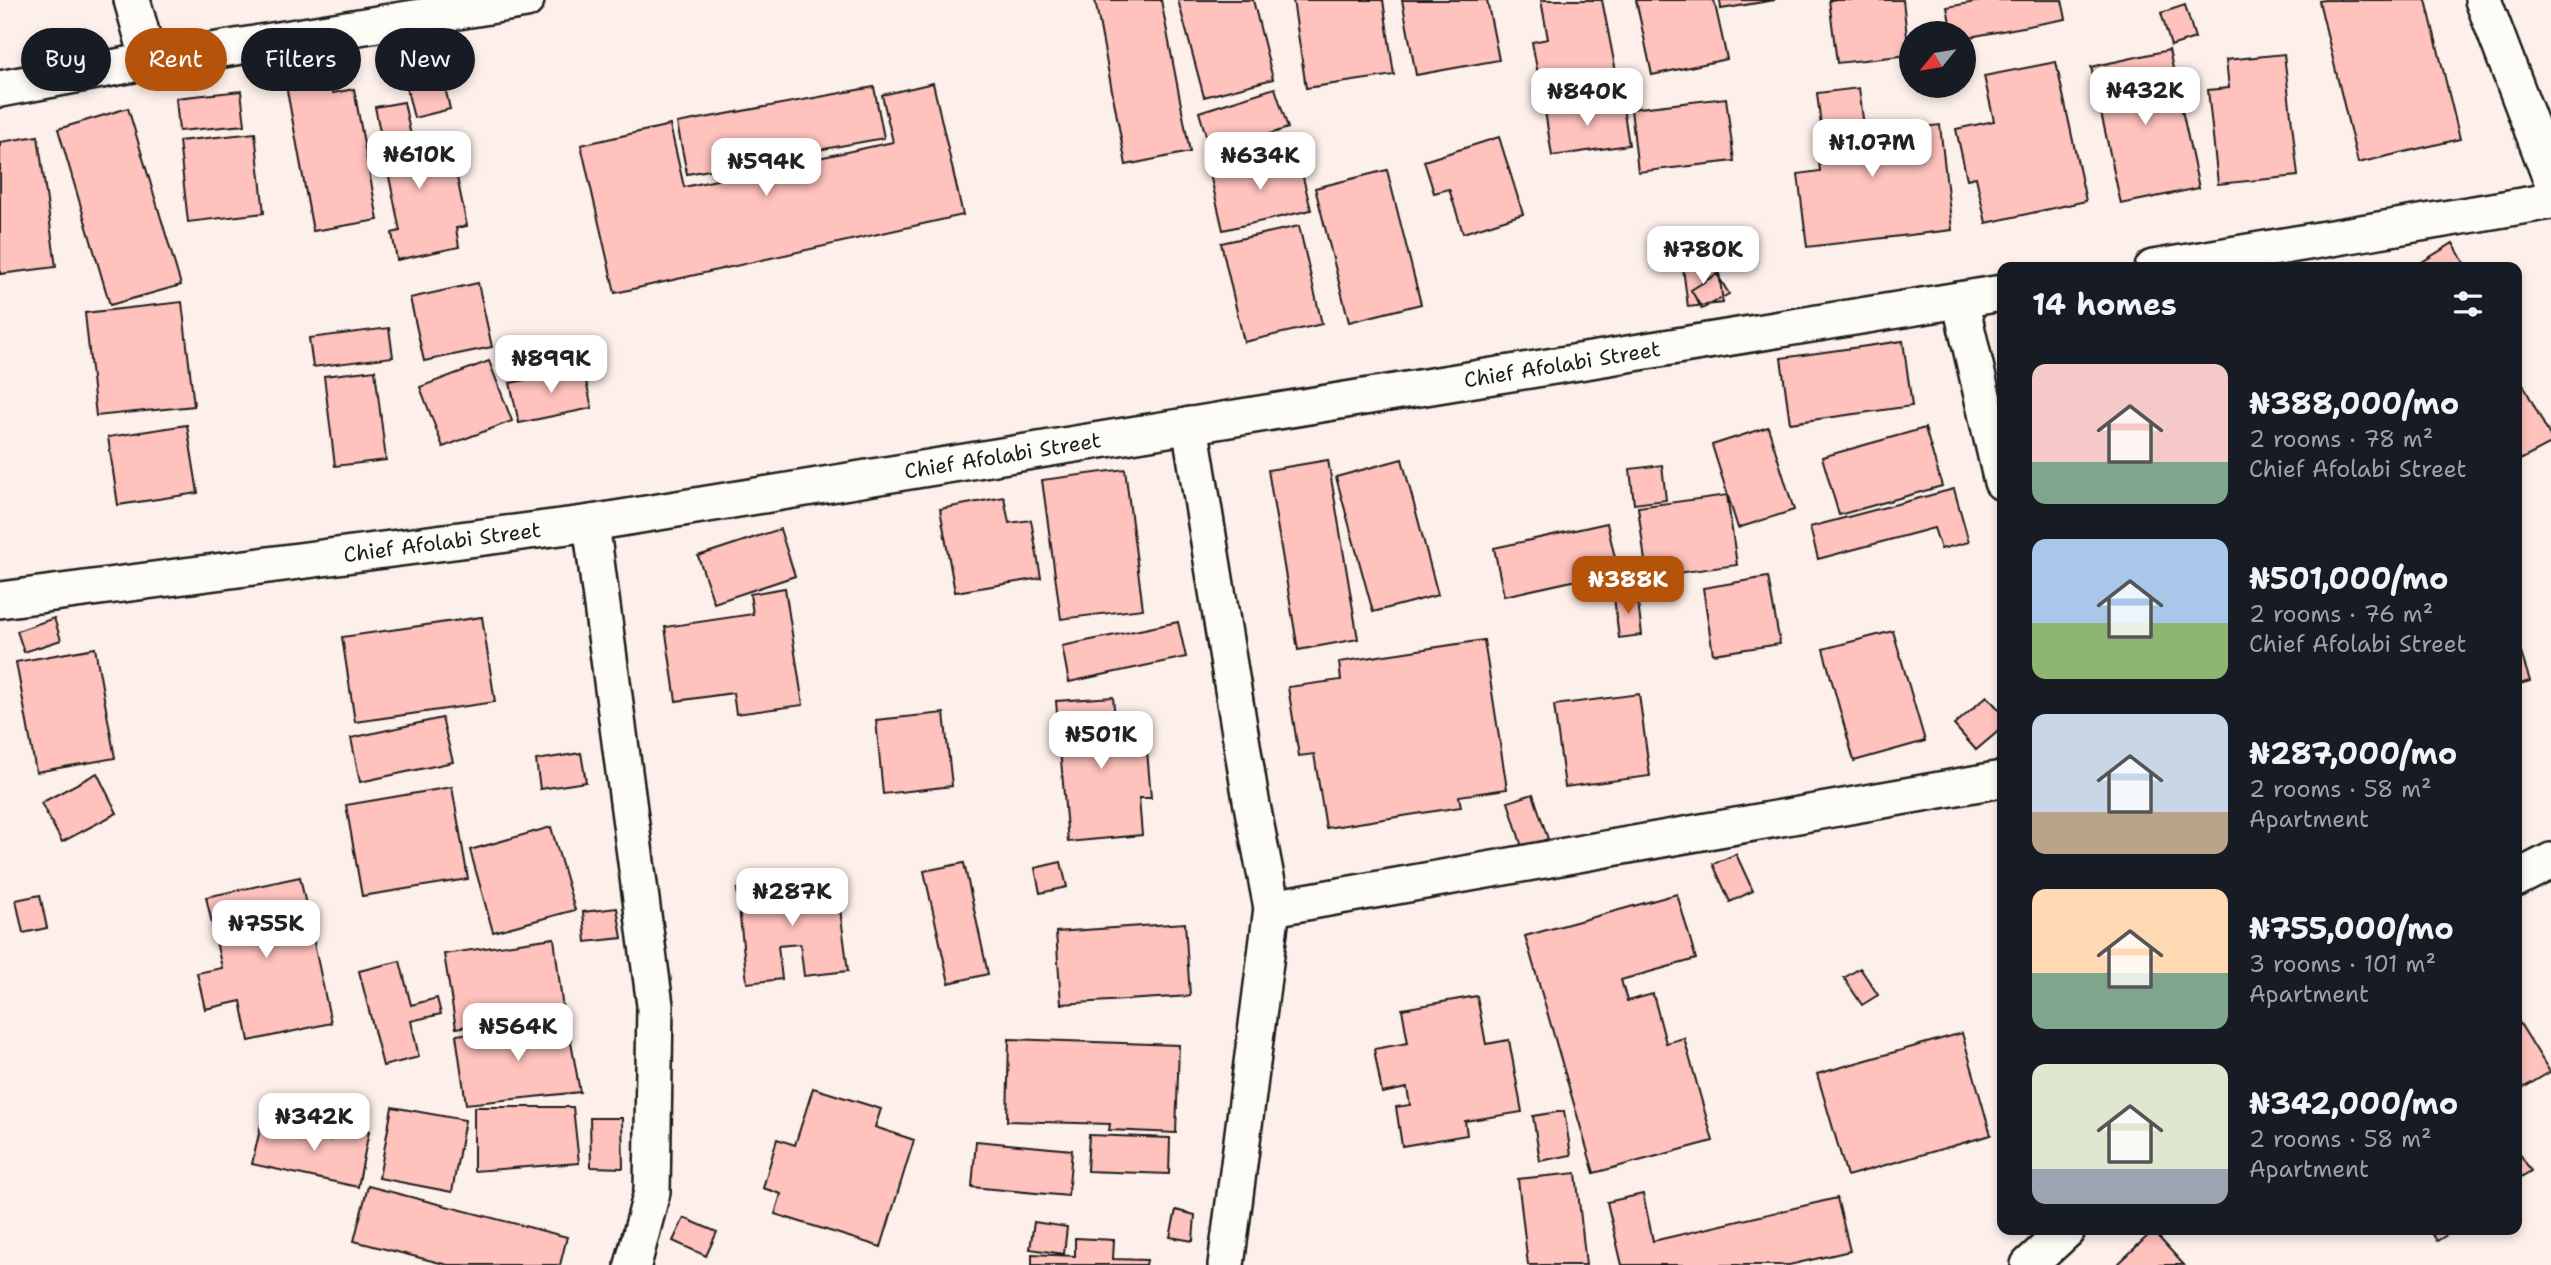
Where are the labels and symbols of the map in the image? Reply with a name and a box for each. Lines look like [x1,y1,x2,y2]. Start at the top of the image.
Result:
north arrow [1899,21,1976,98]
pin: ₦840K [1538,68,1636,128]
pin: ₦432K [2096,68,2194,127]
pin: ₦1.07M [1815,120,1929,179]
pin: ₦610K [370,132,468,191]
pin: ₦634K [1211,132,1309,192]
pin: ₦594K [717,138,815,198]
pin: ₦780K [1654,226,1752,286]
street label: Chief Afolabi Street [1462,335,1663,395]
pin: ₦899K [502,336,600,395]
street label: Chief Afolabi Street [902,426,1103,486]
street label: Chief Afolabi Street [342,516,543,569]
pin: ₦388K [1579,556,1677,616]
pin: ₦501K [1052,712,1150,771]
pin: ₦287K [743,869,841,928]
pin: ₦755K [217,900,315,960]
pin: ₦564K [469,1004,567,1063]
pin: ₦342K [265,1094,363,1153]

